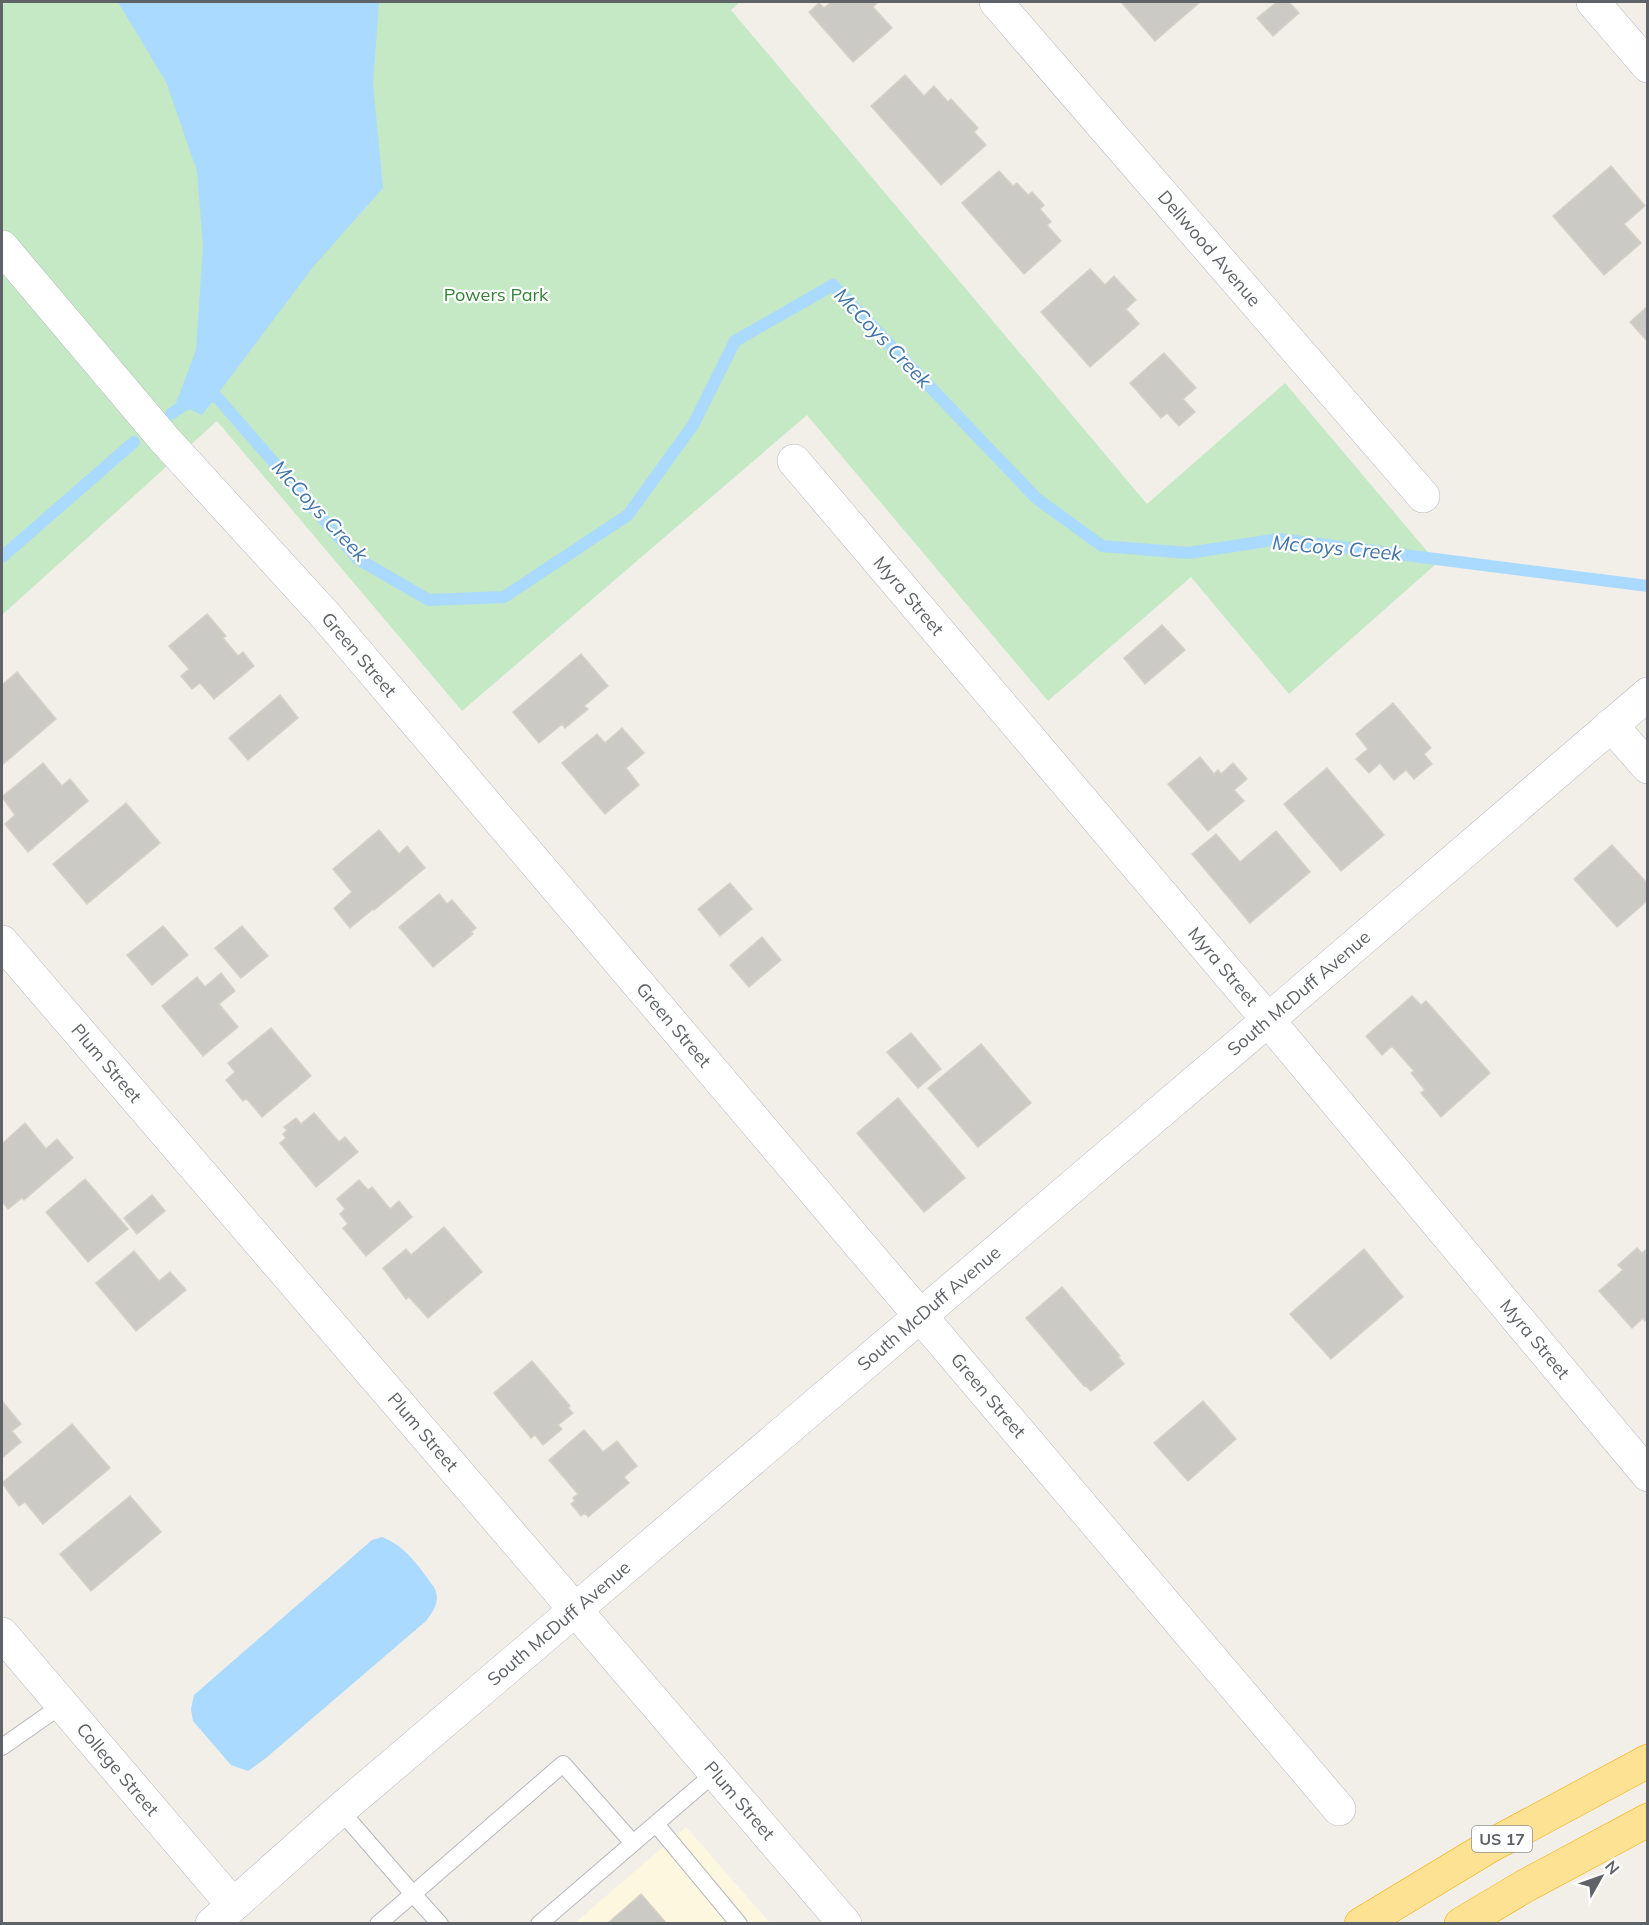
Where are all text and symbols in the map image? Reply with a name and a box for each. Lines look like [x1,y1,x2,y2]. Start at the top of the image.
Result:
street label: Dellwood Avenue [1153,185,1266,311]
water label: McCoys Creek [829,282,938,394]
park label: Powers Park [444,283,549,306]
water label: McCoys Creek [267,455,374,567]
water label: McCoys Creek [1271,529,1403,566]
street label: Myra Street [869,551,949,640]
street label: Green Street [317,607,402,702]
street label: Myra Street [1183,922,1263,1011]
street label: South McDuff Avenue [1222,925,1375,1061]
street label: Green Street [631,978,716,1072]
street label: Plum Street [66,1019,147,1107]
street label: South McDuff Avenue [852,1241,1005,1376]
street label: Myra Street [1495,1295,1575,1384]
street label: Green Street [946,1348,1031,1443]
street label: Plum Street [383,1388,463,1476]
street label: South McDuff Avenue [482,1556,635,1691]
street label: College Street [72,1718,164,1821]
street label: Plum Street [699,1756,780,1845]
road number: US 17 [1472,1826,1532,1852]
north arrow [1571,1847,1631,1907]
text: N [1601,1856,1624,1878]

